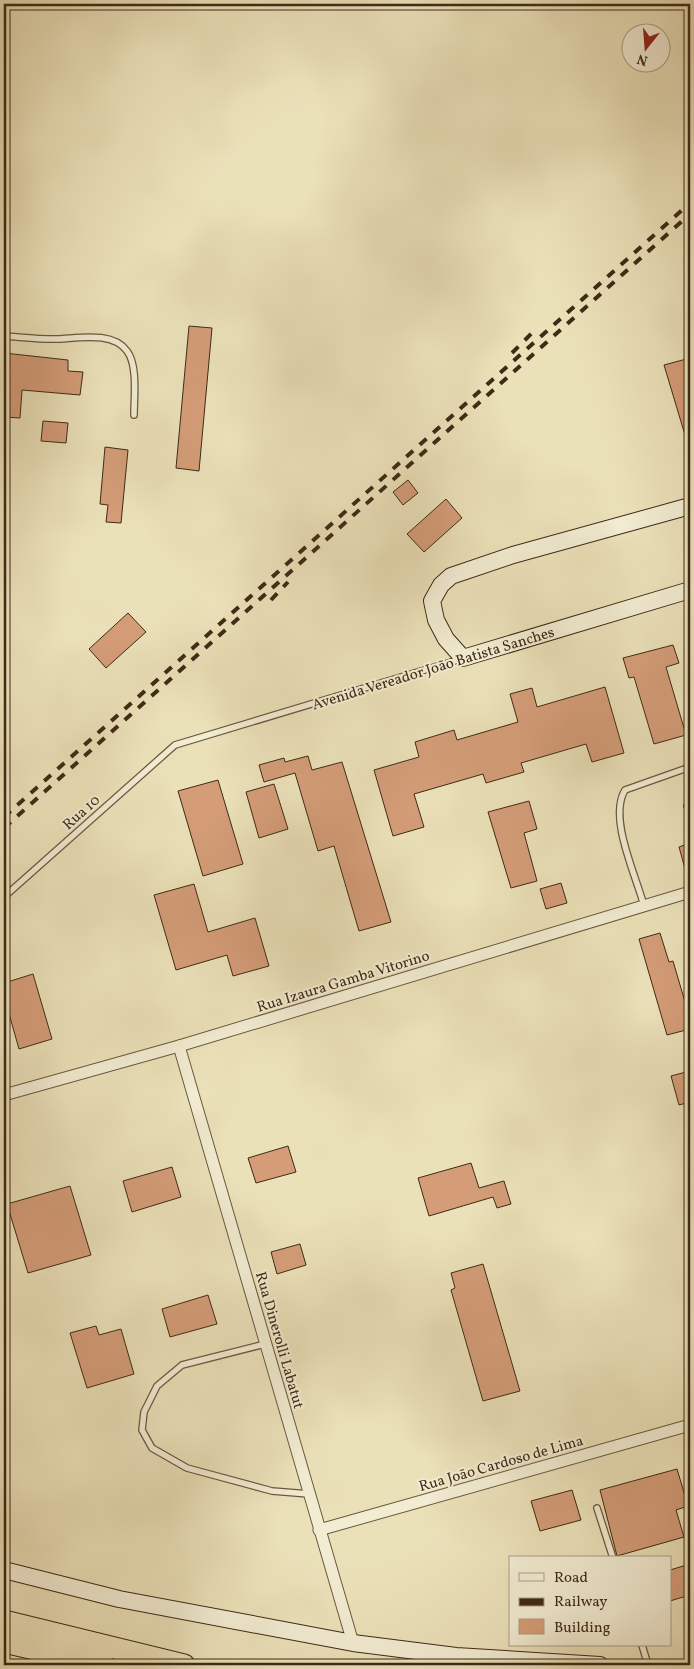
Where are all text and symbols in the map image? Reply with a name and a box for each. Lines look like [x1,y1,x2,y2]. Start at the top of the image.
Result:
north arrow [622,22,672,72]
text: N [635,48,650,70]
street label: Avenida Vereador João Batista Sanches [310,622,557,716]
street label: Rua 10 [59,791,105,836]
street label: Rua Izaura Gamba Vitorino [255,946,432,1019]
street label: Rua Dinerolli Labatut [249,1269,308,1411]
street label: Rua João Cardoso de Lima [417,1431,586,1498]
legend [509,1556,672,1646]
text: Road [554,1568,588,1589]
text: Railway [554,1592,607,1613]
text: Building [554,1618,611,1639]

